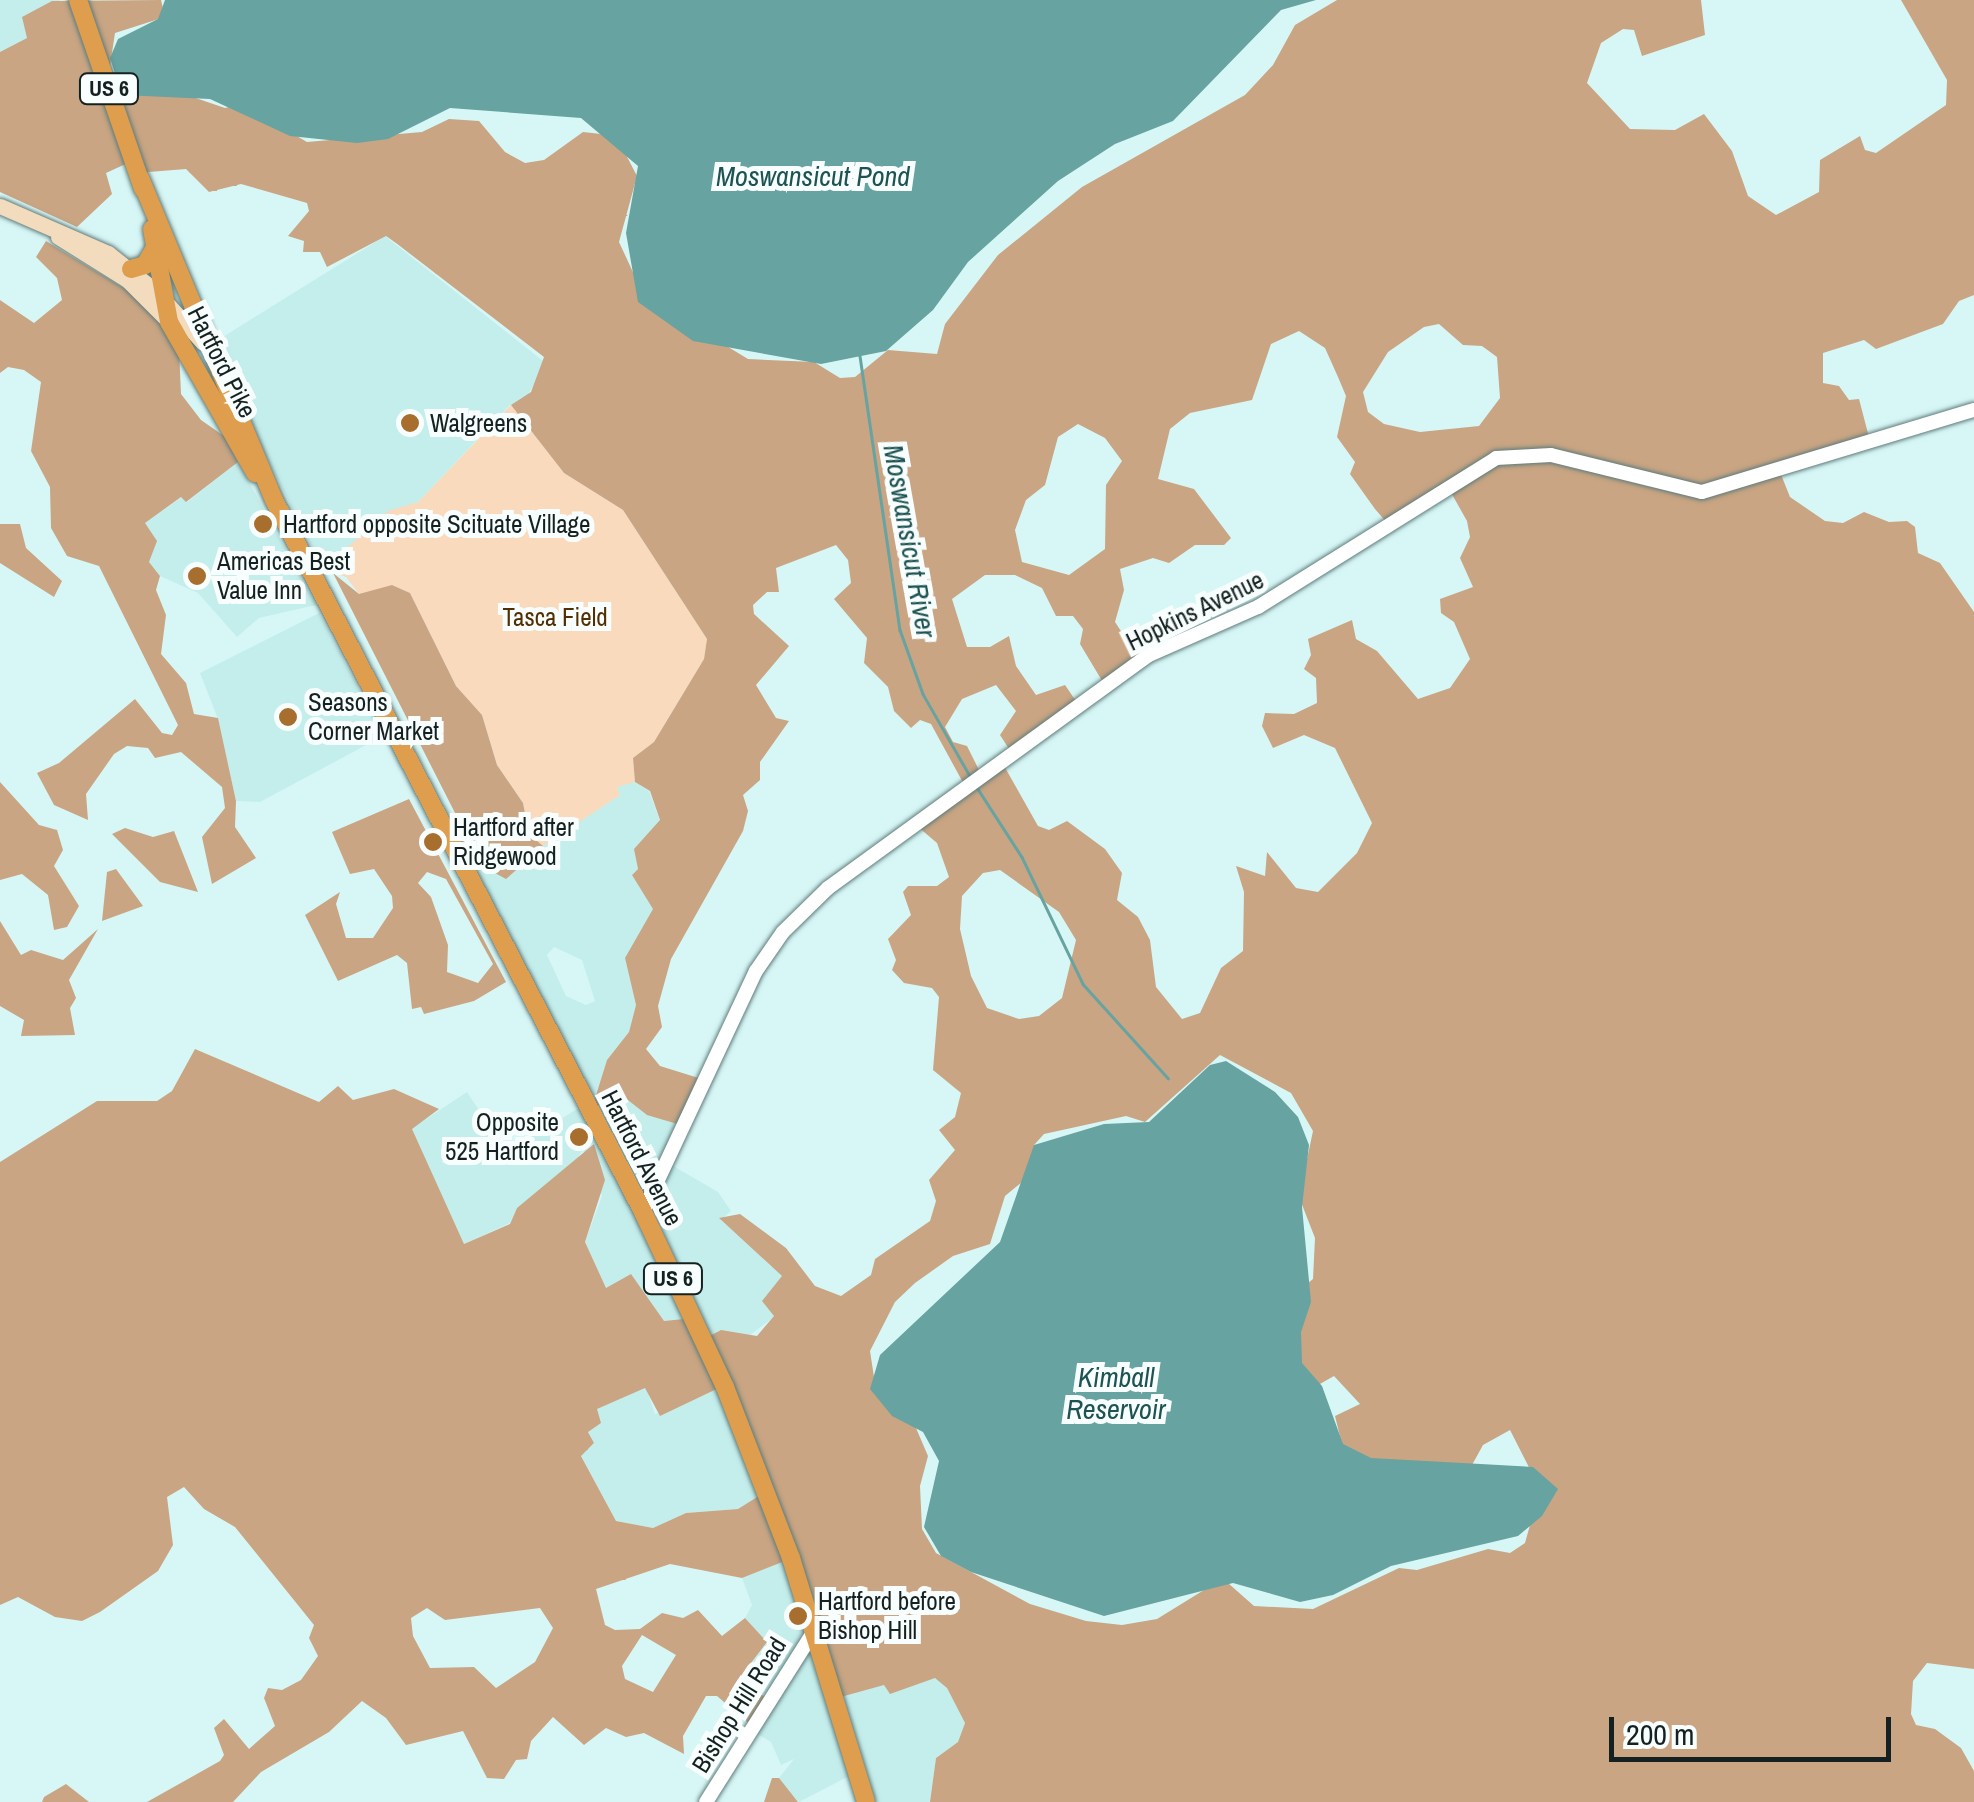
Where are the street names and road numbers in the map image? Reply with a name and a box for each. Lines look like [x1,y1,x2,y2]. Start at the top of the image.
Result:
road number: US 6 [76,72,142,106]
street label: Hartford Pike [181,301,263,423]
street label: Hopkins Avenue [1121,565,1269,657]
street label: Hartford Avenue [595,1085,689,1231]
road number: US 6 [640,1262,706,1296]
street label: Bishop Hill Road [686,1632,792,1778]

